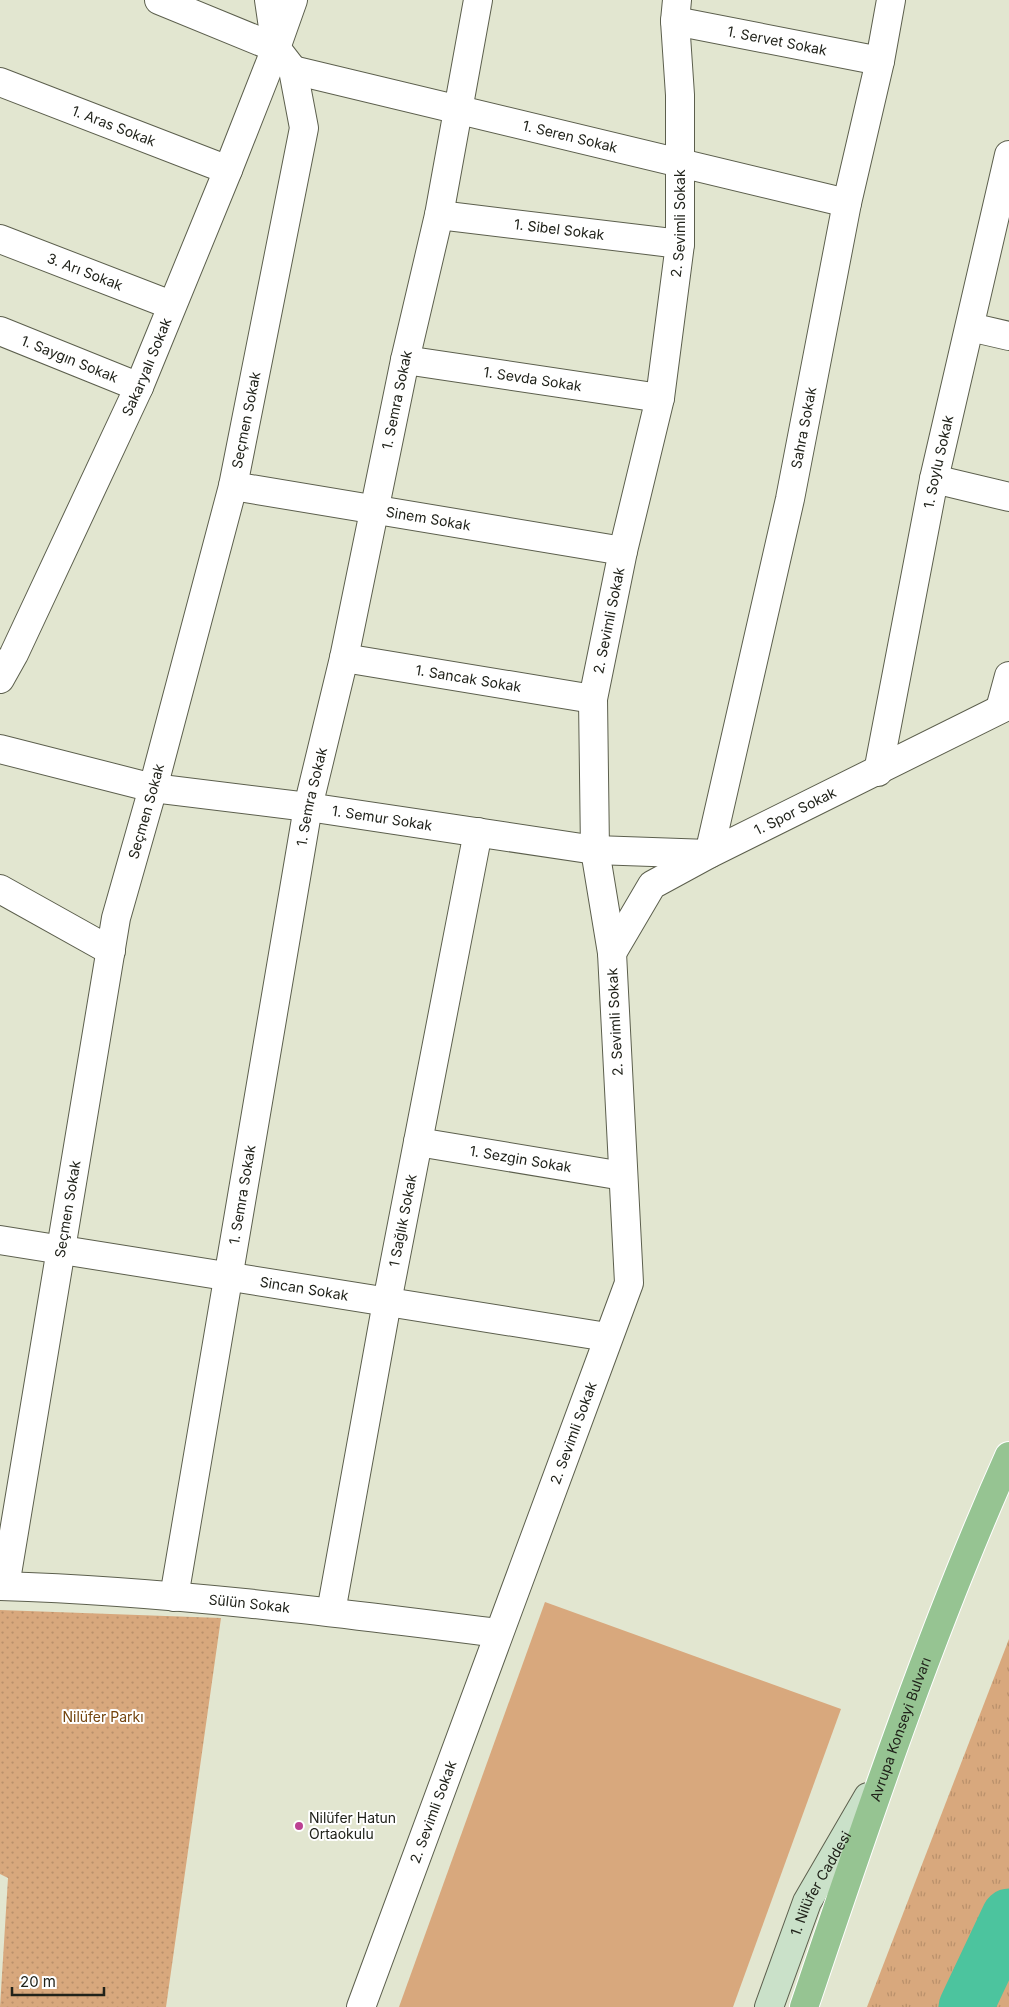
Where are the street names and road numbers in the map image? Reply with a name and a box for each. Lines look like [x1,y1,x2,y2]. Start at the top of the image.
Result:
street label: 1. Servet Sokak [726,22,829,59]
street label: 1. Aras Sokak [70,102,159,149]
street label: 1. Seren Sokak [521,116,620,156]
street label: 2. Sevimli Sokak [667,169,688,278]
street label: 1. Sibel Sokak [513,215,606,243]
street label: 3. Arı Sokak [45,249,125,294]
street label: Sakaryalı Sokak [118,315,175,418]
street label: 1. Saygın Sokak [19,331,121,386]
street label: 1. Semra Sokak [378,348,415,451]
street label: 1. Sevda Sokak [482,363,583,394]
street label: Seçmen Sokak [228,370,264,470]
street label: Sahra Sokak [787,385,819,470]
street label: 1. Soylu Sokak [920,413,957,510]
street label: Sinem Sokak [385,503,472,534]
street label: 2. Sevimli Sokak [589,565,628,675]
street label: 1. Sancak Sokak [414,661,523,695]
street label: 1. Semra Sokak [292,745,330,847]
street label: Seçmen Sokak [124,761,167,861]
street label: 1. Spor Sokak [751,783,839,838]
street label: 1. Semur Sokak [331,802,434,834]
street label: 2. Sevimli Sokak [603,967,626,1077]
street label: 1. Sezgin Sokak [468,1142,573,1175]
street label: 1. Semra Sokak [225,1143,259,1246]
street label: Seçmen Sokak [51,1159,84,1259]
street label: 1 Sağlık Sokak [385,1172,420,1268]
street label: Sincan Sokak [259,1273,350,1304]
street label: 2. Sevimli Sokak [546,1379,600,1487]
street label: Sülün Sokak [208,1591,291,1616]
street label: Avrupa Konseyi Bulvarı [866,1655,934,1803]
street label: 2. Sevimli Sokak [406,1758,460,1865]
street label: 1. Nilüfer Caddesi [786,1828,854,1938]

